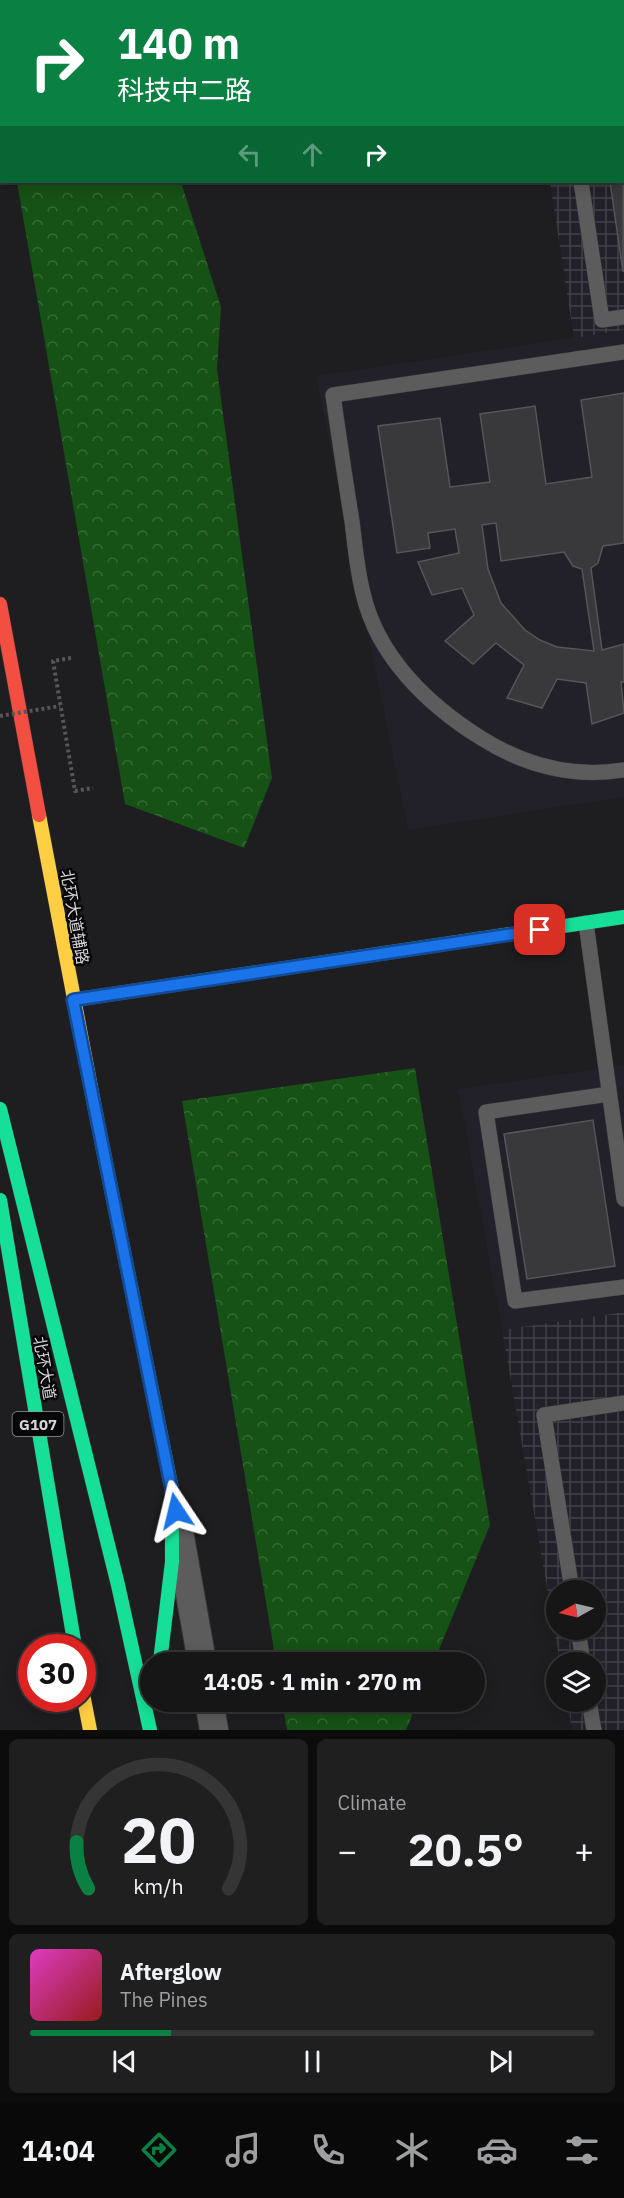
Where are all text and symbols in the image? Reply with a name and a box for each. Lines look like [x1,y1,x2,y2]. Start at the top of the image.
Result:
text: 140 m [117,16,240,71]
icon: right [18,24,96,102]
text: 科技中二路 [117,72,252,107]
icon: left [233,138,266,171]
icon: ahead [296,138,329,171]
icon: right [359,138,392,171]
street label: 北环大道辅路 [57,868,93,966]
pin [514,904,565,955]
icon: arrive [523,913,556,946]
street label: 北环大道 [30,1335,60,1401]
road number: G107 [12,1412,63,1436]
position arrow [144,1479,208,1543]
north arrow [546,1580,606,1640]
map controls [546,1580,606,1712]
speed limit sign: 30 [18,1634,96,1712]
button: layers [546,1652,606,1712]
text: 14:05 · 1 min · 270 m [203,1667,422,1696]
text: Climate [338,1789,406,1816]
text: 20 [121,1799,196,1880]
text: 20.5° [408,1820,524,1878]
text: − [338,1829,357,1872]
text: + [574,1829,594,1872]
text: km/h [133,1872,183,1900]
text: Afterglow [120,1957,222,1986]
text: The Pines [120,1986,208,2013]
icon: previous [108,2045,141,2078]
icon: pause [296,2045,329,2078]
icon: next [484,2045,517,2078]
icon: directions [138,2129,180,2171]
icon: music [222,2129,264,2171]
icon: phone [307,2129,349,2171]
icon: climate [391,2129,433,2171]
icon: car [476,2129,518,2171]
icon: filters [561,2129,603,2171]
text: 14:04 [21,2133,95,2168]

